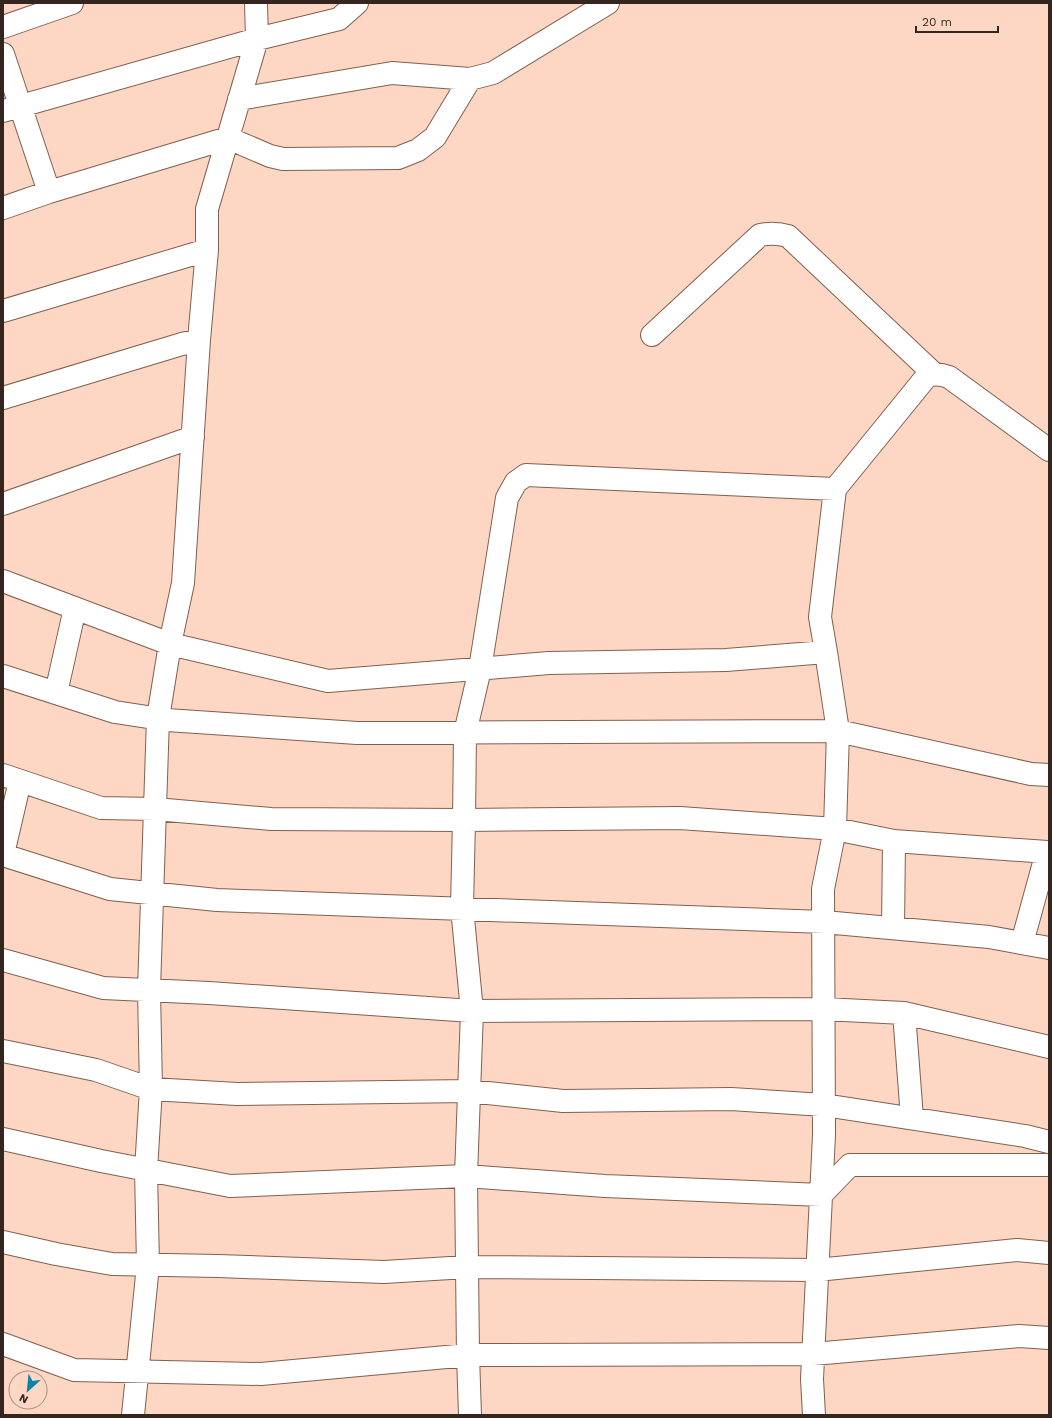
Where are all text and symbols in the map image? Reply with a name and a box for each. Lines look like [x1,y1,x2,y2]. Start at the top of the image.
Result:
scale bar [916,8,998,34]
text: 20 m [922,15,952,29]
north arrow [8,1370,48,1410]
text: N [17,1391,30,1406]

